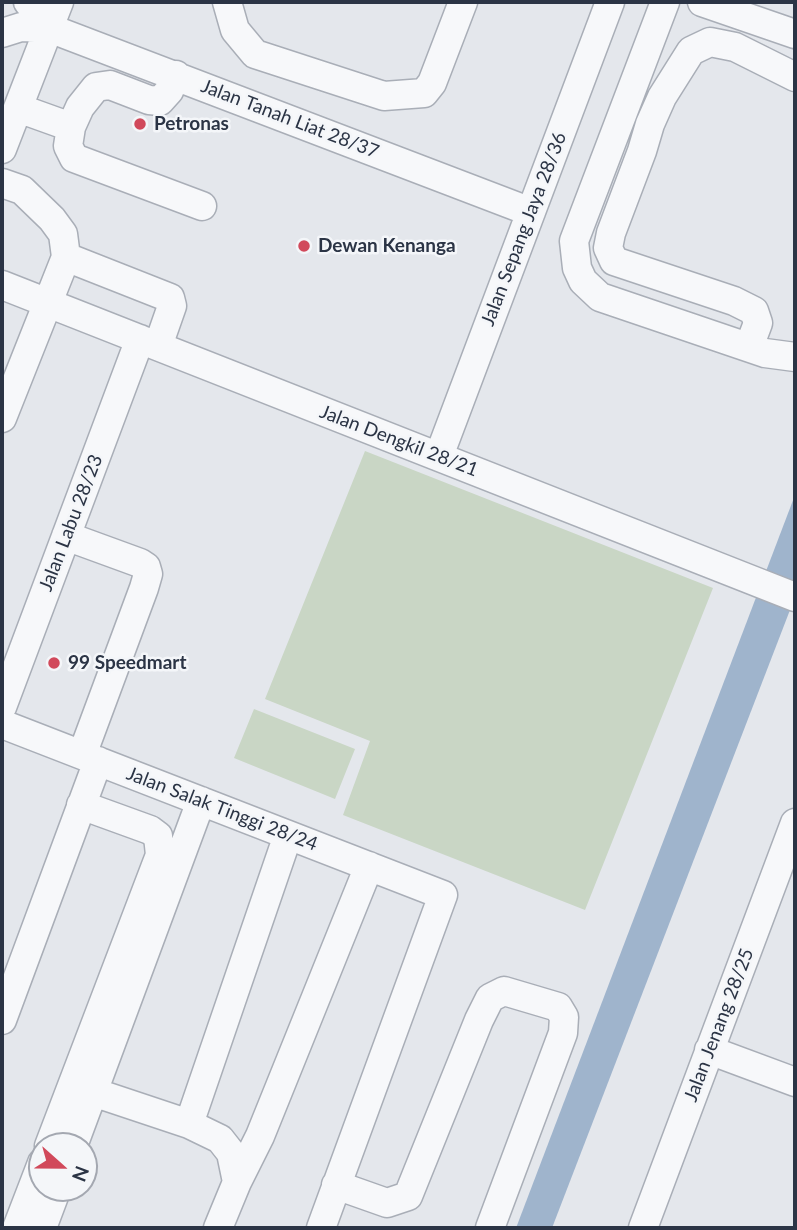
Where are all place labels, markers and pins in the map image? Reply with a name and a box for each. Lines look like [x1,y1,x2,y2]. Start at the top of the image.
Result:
place label: Petronas [154,113,229,135]
marker: Petronas [132,116,148,132]
place label: Dewan Kenanga [318,235,456,257]
marker: Dewan Kenanga [296,238,312,254]
place label: 99 Speedmart [68,652,186,674]
marker: 99 Speedmart [46,655,62,671]

